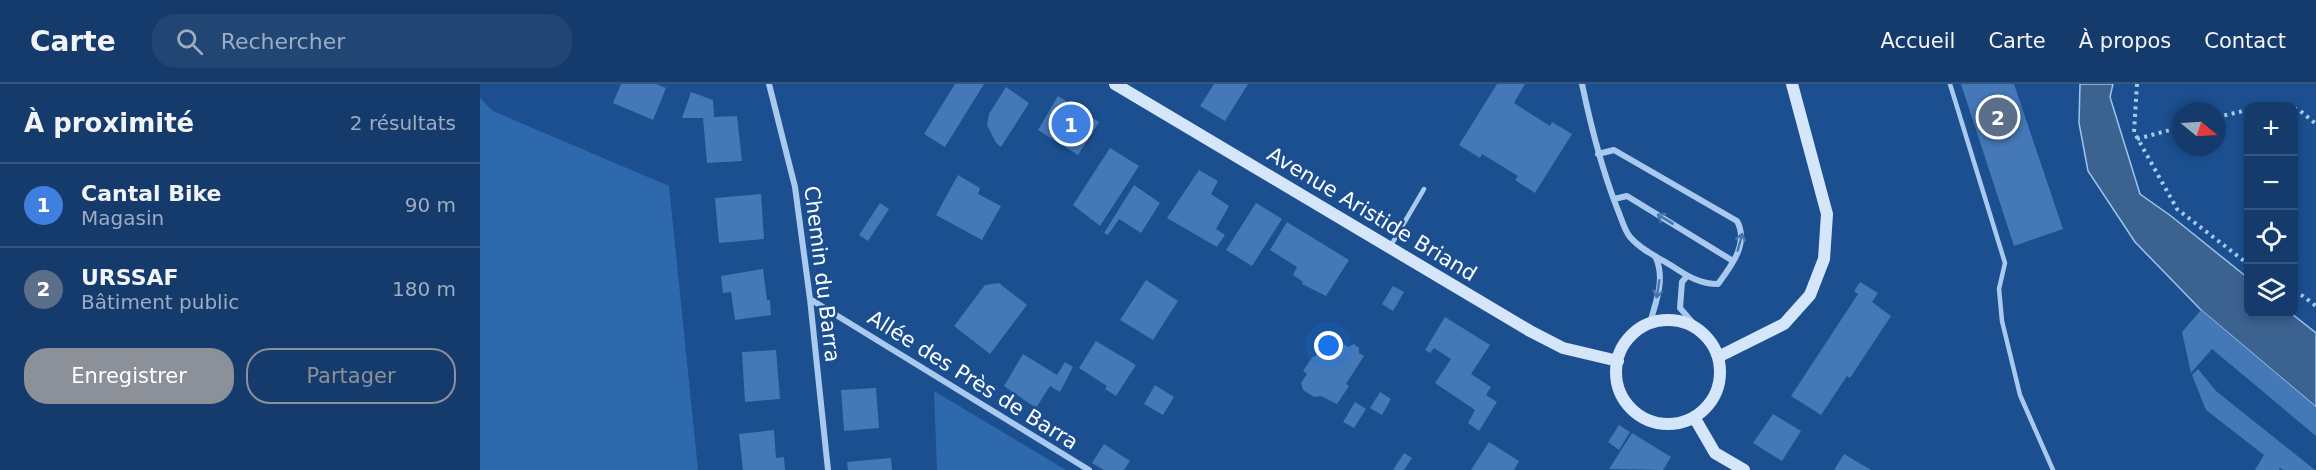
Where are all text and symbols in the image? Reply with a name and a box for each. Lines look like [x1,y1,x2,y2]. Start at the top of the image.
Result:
search box [152,14,572,68]
text: Carte [30,25,116,58]
icon: search [173,25,206,58]
text: Rechercher [221,29,345,54]
text: Accueil [1880,29,1955,53]
text: Carte [1988,29,2046,53]
text: À propos [2079,29,2171,53]
text: Contact [2204,29,2286,53]
pin: 2 [1978,94,2018,140]
pin: 1 [1052,102,1090,147]
north arrow [2172,102,2226,156]
map controls [2244,102,2298,318]
button: + [2244,102,2298,156]
text: À proximité [24,108,194,138]
text: 2 résultats [350,111,456,135]
street label: Avenue Aristide Briand [1263,142,1481,286]
button: − [2244,156,2298,210]
text: Cantal Bike [81,181,222,206]
street label: Chemin du Barra [799,184,845,364]
text: 1 [37,193,50,217]
text: 90 m [405,193,456,217]
text: Magasin [81,206,164,230]
button: locate [2244,210,2298,264]
one-way arrow [1657,213,1674,225]
one-way arrow [1735,233,1747,252]
button: layers [2244,264,2298,318]
text: URSSAF [81,265,179,290]
text: 2 [37,277,50,301]
text: 180 m [392,277,456,301]
one-way arrow [1653,279,1664,298]
text: Bâtiment public [81,290,239,314]
street label: Allée des Près de Barra [863,305,1083,455]
your location [1314,331,1343,360]
button: Enregistrer [24,348,234,404]
button: Partager [246,348,456,404]

